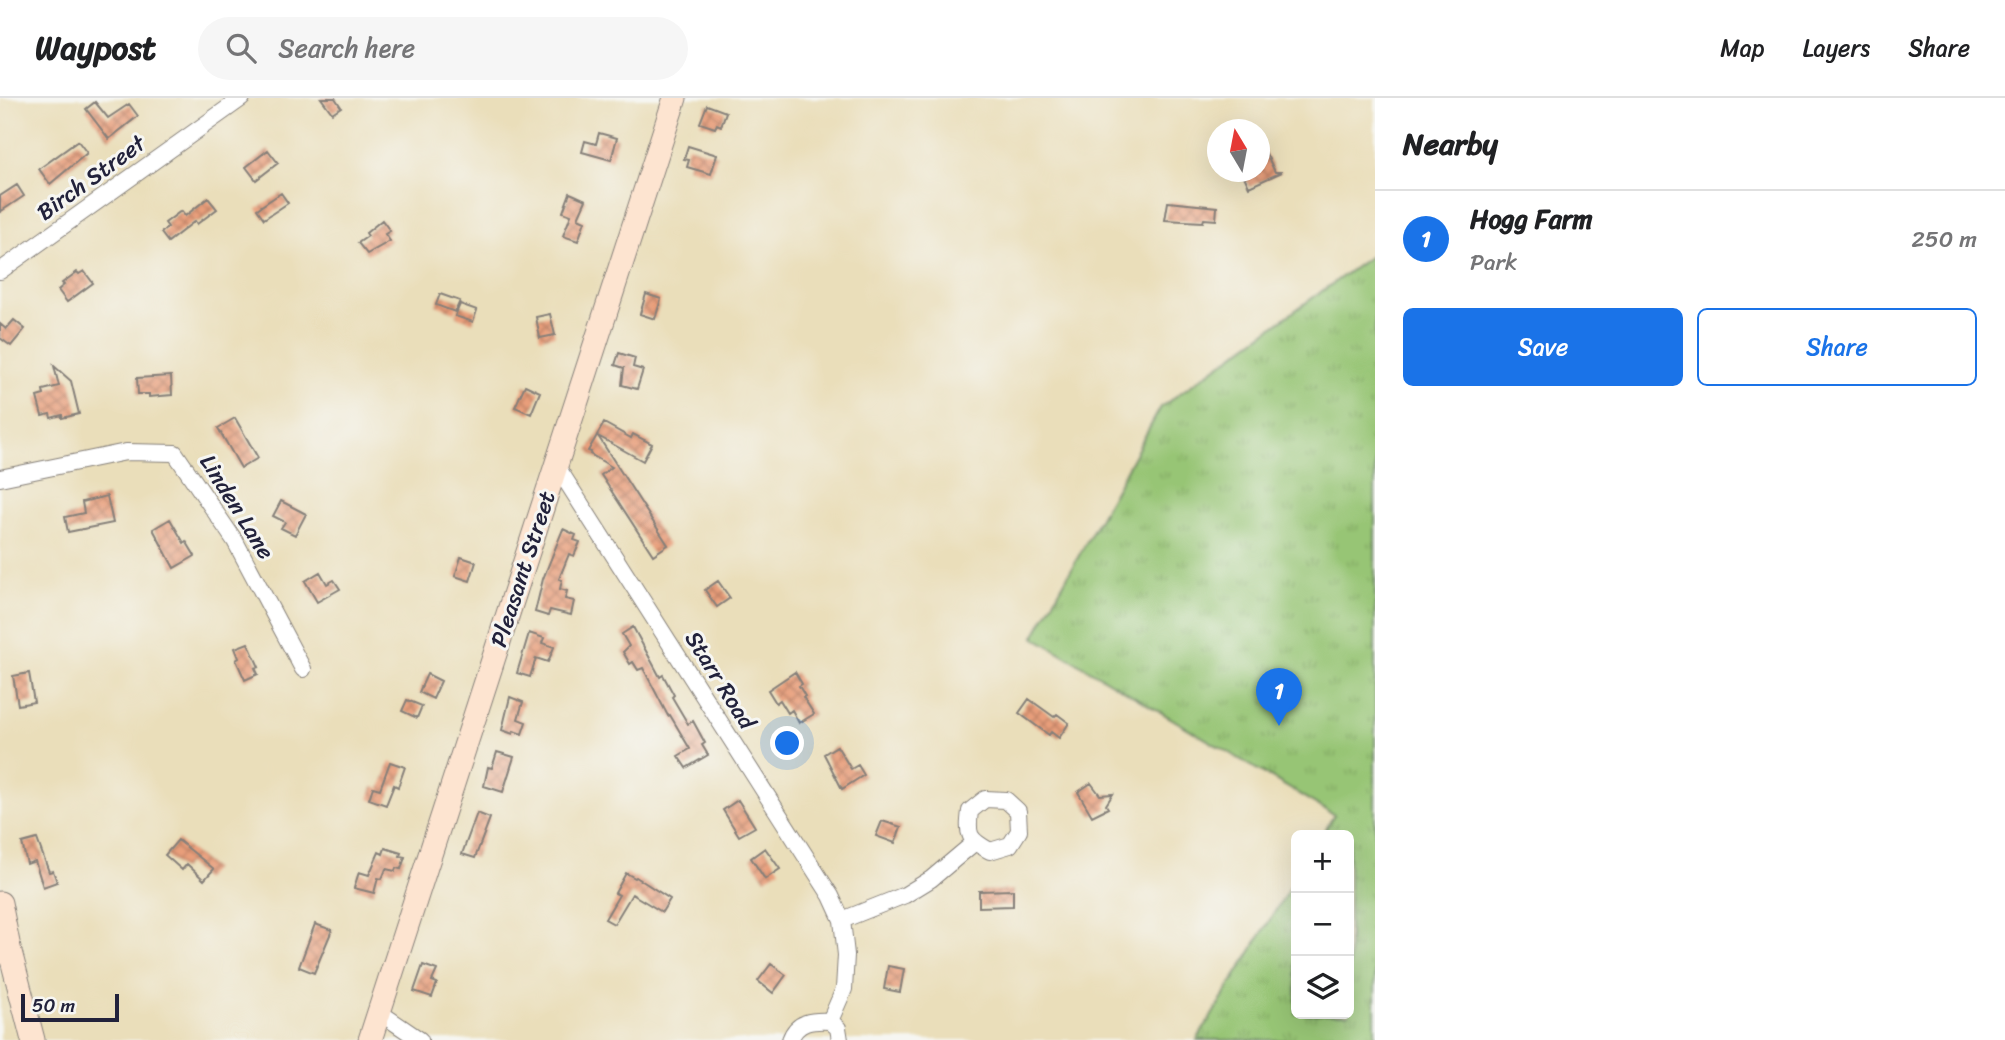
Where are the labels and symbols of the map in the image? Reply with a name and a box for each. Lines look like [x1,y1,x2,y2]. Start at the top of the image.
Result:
north arrow [1207,119,1270,182]
street label: Birch Street [28,123,156,232]
street label: Linden Lane [188,446,286,568]
street label: Pleasant Street [478,486,568,652]
street label: Starr Road [673,622,768,739]
pin: 1 [1256,668,1302,726]
your location [770,726,804,760]
scale bar [21,991,119,1023]

